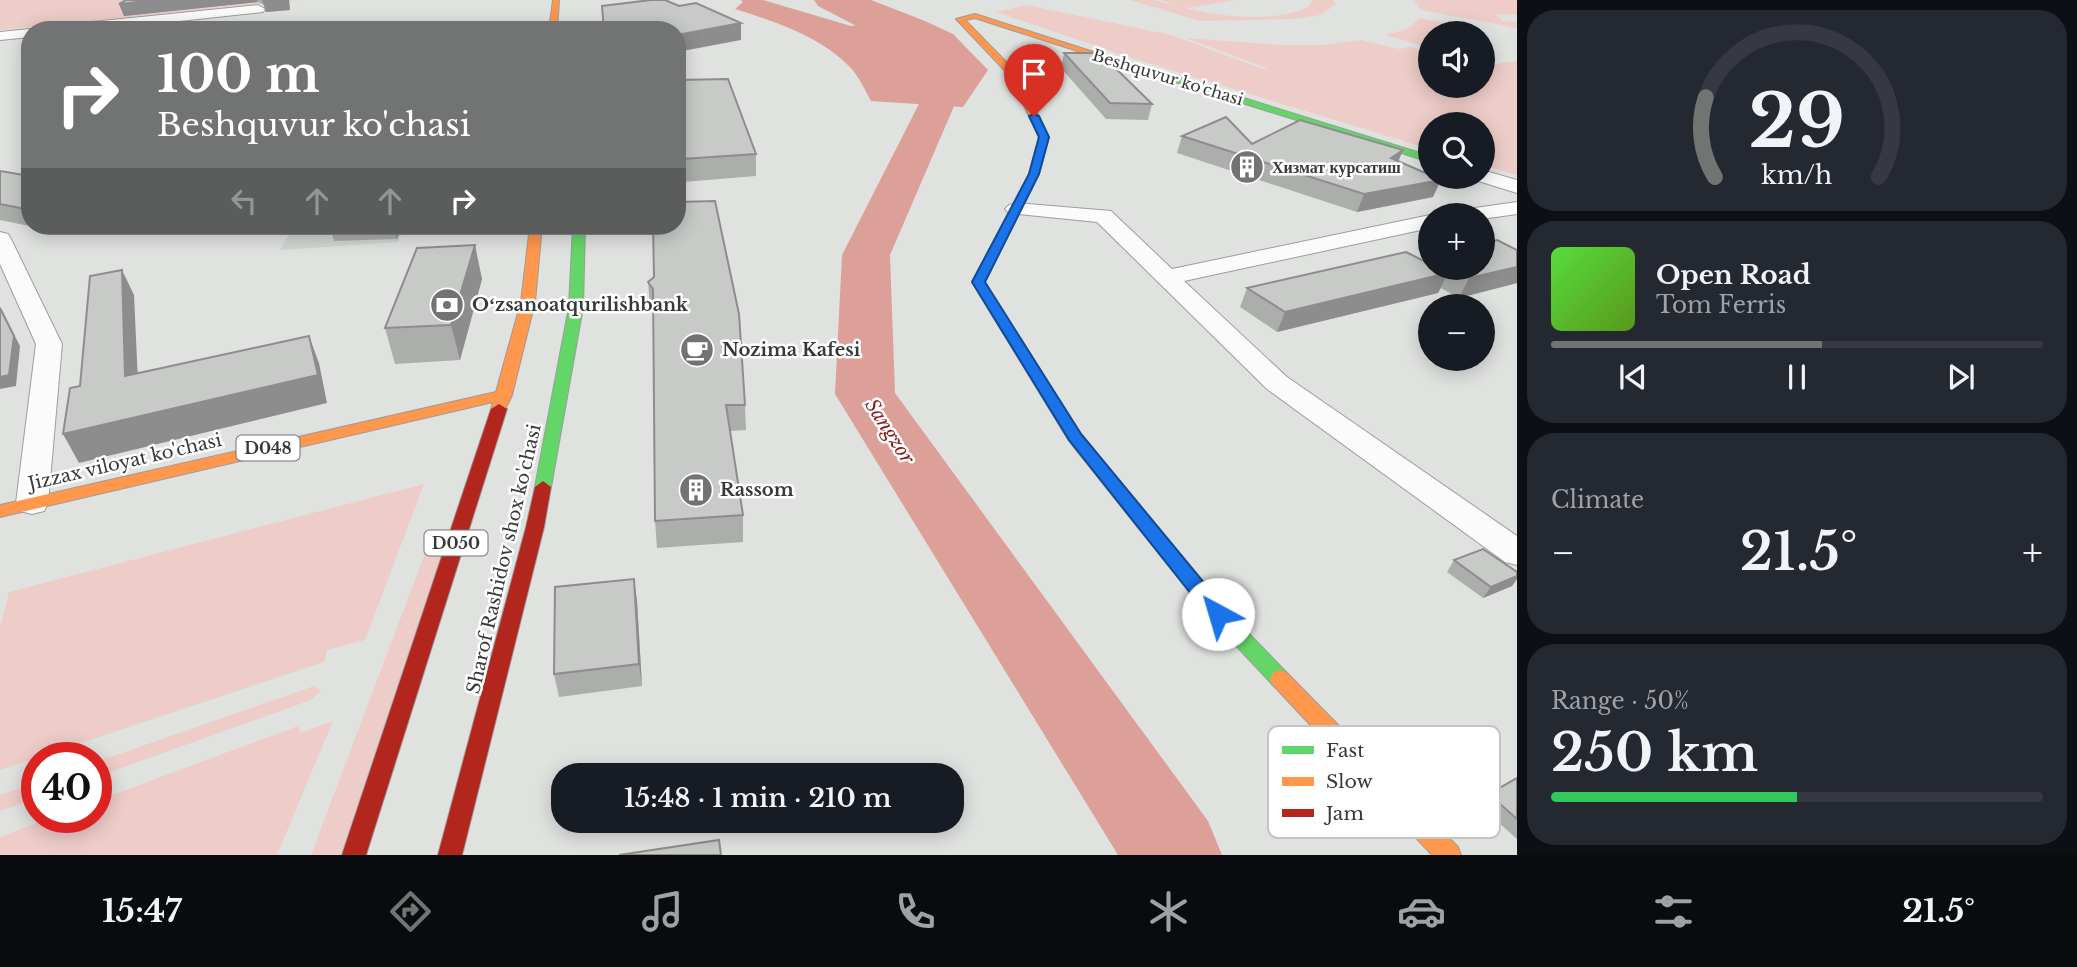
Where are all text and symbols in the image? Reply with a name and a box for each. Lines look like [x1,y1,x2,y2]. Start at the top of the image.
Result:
map controls [1418,21,1495,371]
button: sound [1418,21,1495,98]
text: 100 m [157,44,320,105]
pin [1004,44,1064,116]
street label: Beshquvur ko'chasi [1090,45,1246,110]
icon: right [42,49,133,140]
icon: arrive [1015,55,1053,93]
text: 29 [1749,76,1845,167]
text: Beshquvur ko'chasi [157,105,471,145]
button: search [1418,112,1495,189]
building icon: Хизмат курсатиш [1228,148,1266,186]
place label: Хизмат курсатиш [1272,157,1401,177]
text: km/h [1762,159,1832,190]
icon: left [225,182,263,220]
icon: ahead [298,182,336,220]
icon: ahead [371,182,409,220]
icon: right [444,182,482,220]
button: + [1418,203,1495,280]
text: Open Road [1656,259,1811,291]
bank icon: Oʻzsanoatqurilishbank [428,286,466,324]
text: Tom Ferris [1656,291,1786,319]
place label: Oʻzsanoatqurilishbank [472,294,689,316]
button: − [1418,294,1495,371]
cafe icon: Nozima Kafesi [678,331,716,369]
place label: Nozima Kafesi [722,339,861,361]
icon: previous [1614,358,1652,396]
icon: pause [1778,358,1816,396]
icon: next [1942,358,1980,396]
water label: Sangzor [860,394,920,469]
street label: Sharof Rashidov shox ko'chasi [462,422,546,696]
street label: Jizzax viloyat ko'chasi [24,429,224,495]
road number: D048 [236,436,300,461]
building icon: Rassom [677,471,715,509]
place label: Rassom [720,479,794,501]
text: Climate [1551,486,1644,514]
text: 21.5° [1740,520,1857,584]
text: − [1551,529,1575,576]
text: + [2022,529,2043,576]
road number: D050 [424,530,488,556]
position arrow [1181,577,1255,651]
text: Range · 50% [1551,687,1689,715]
text: 250 km [1551,721,1758,785]
legend [1268,726,1500,838]
text: Fast [1326,739,1365,762]
speed limit sign: 40 [21,742,112,833]
text: Slow [1326,770,1373,793]
text: 15:48 · 1 min · 210 m [624,782,891,814]
text: Jam [1323,802,1364,825]
icon: directions [386,887,435,936]
icon: music [638,887,687,936]
icon: phone [891,887,940,936]
icon: climate [1144,887,1193,936]
icon: car [1397,887,1446,936]
icon: filters [1649,887,1698,936]
text: 15:47 [102,891,182,931]
text: 21.5° [1902,891,1975,931]

